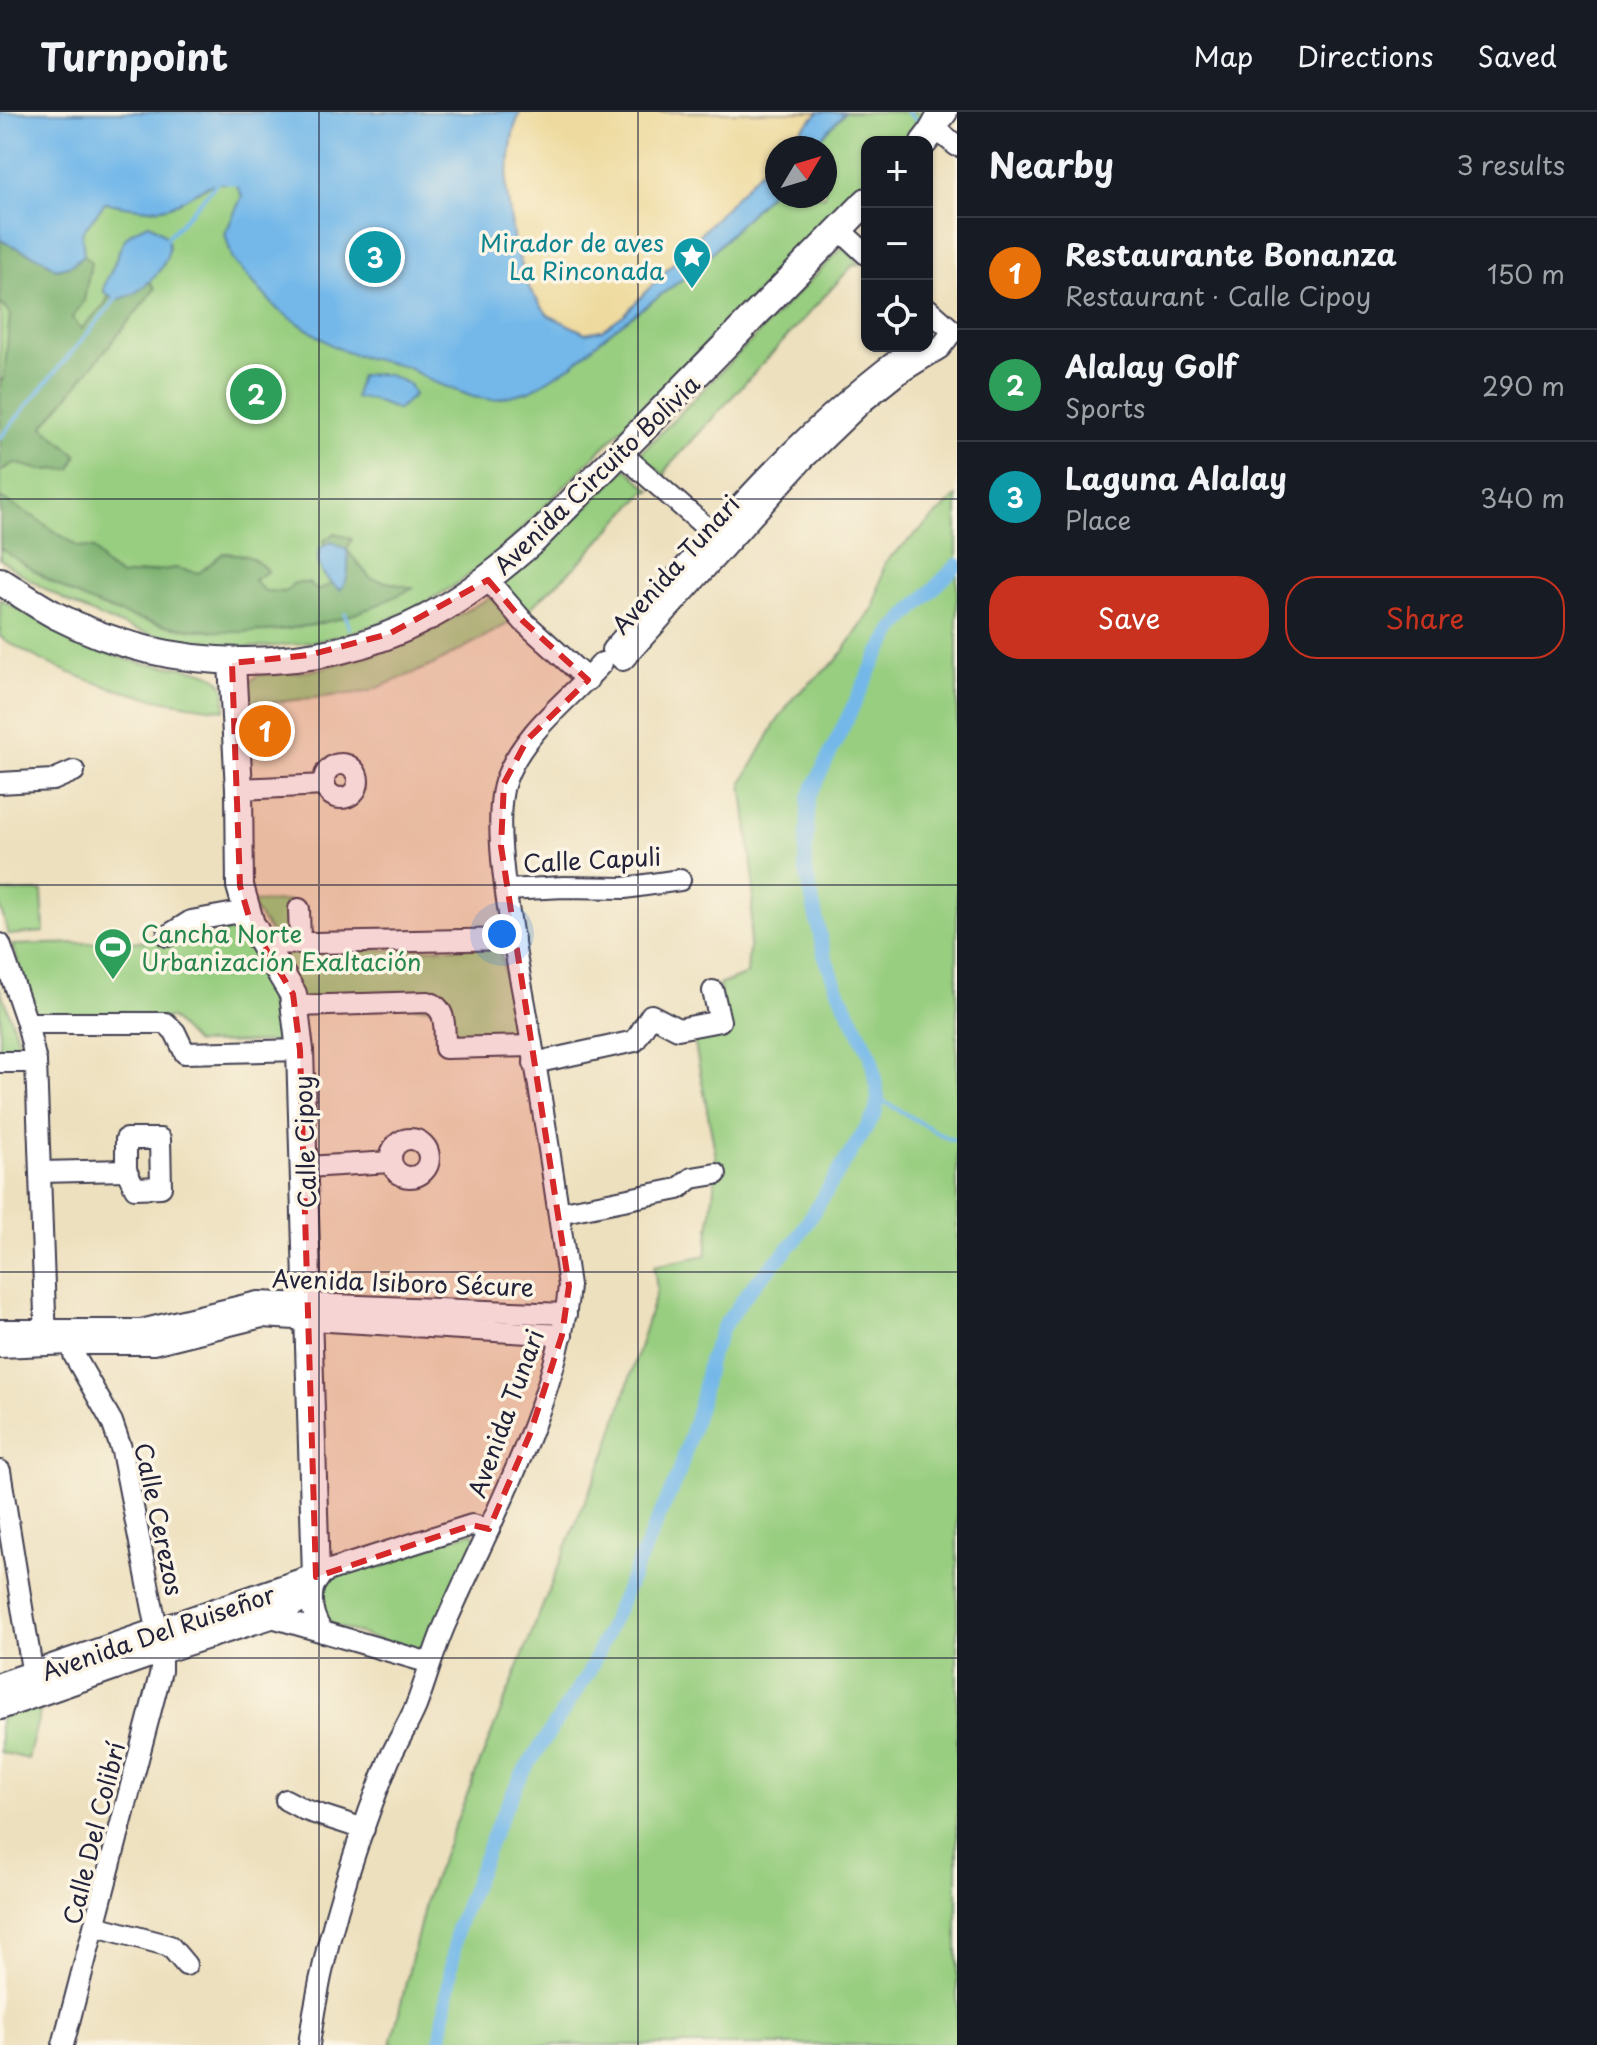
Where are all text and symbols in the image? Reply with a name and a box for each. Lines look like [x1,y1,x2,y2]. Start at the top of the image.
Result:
text: Turnpoint [40,27,228,84]
text: Map [1194,34,1253,77]
text: Directions [1297,34,1434,77]
text: Saved [1478,34,1557,77]
north arrow [765,136,837,208]
map controls [861,136,933,352]
button: + [861,136,933,208]
text: Nearby [989,138,1114,190]
text: 3 results [1457,145,1565,184]
button: − [861,208,933,280]
place label: Mirador de aves La Rinconada [480,224,664,288]
pin: 3 [349,227,401,287]
text: Restaurante Bonanza [1065,231,1397,276]
place icon: Mirador de aves La Rinconada [671,235,713,290]
text: 1 [1009,254,1021,293]
text: 150 m [1487,254,1565,293]
text: Restaurant · Calle Cipoy [1065,276,1371,315]
button: locate [861,280,933,352]
text: Alalay Golf [1065,343,1237,388]
pin: 2 [230,364,282,424]
street label: Avenida Circuito Bolivia [485,366,707,582]
text: 2 [1006,366,1024,405]
text: 290 m [1482,366,1565,405]
text: Sports [1065,388,1145,427]
text: Laguna Alalay [1065,455,1287,500]
text: 3 [1006,478,1024,517]
text: 340 m [1480,478,1565,517]
street label: Avenida Tunari [603,486,747,642]
text: Place [1065,500,1131,539]
button: Save [989,576,1269,659]
button: Share [1285,576,1565,659]
pin: 1 [239,701,291,761]
street label: Calle Capuli [522,837,662,881]
your location [482,914,522,954]
place label: Cancha Norte Urbanización Exaltación [141,915,421,979]
sports icon: Cancha Norte Urbanización Exaltación [92,926,134,981]
street label: Calle Cipoy [284,1075,324,1209]
street label: Avenida Isiboro Sécure [271,1259,535,1305]
street label: Avenida Tunari [458,1324,552,1502]
street label: Calle Cerezos [126,1439,194,1599]
street label: Avenida Del Ruiseñor [36,1575,280,1689]
street label: Calle Del Colibrí [53,1737,133,1928]

